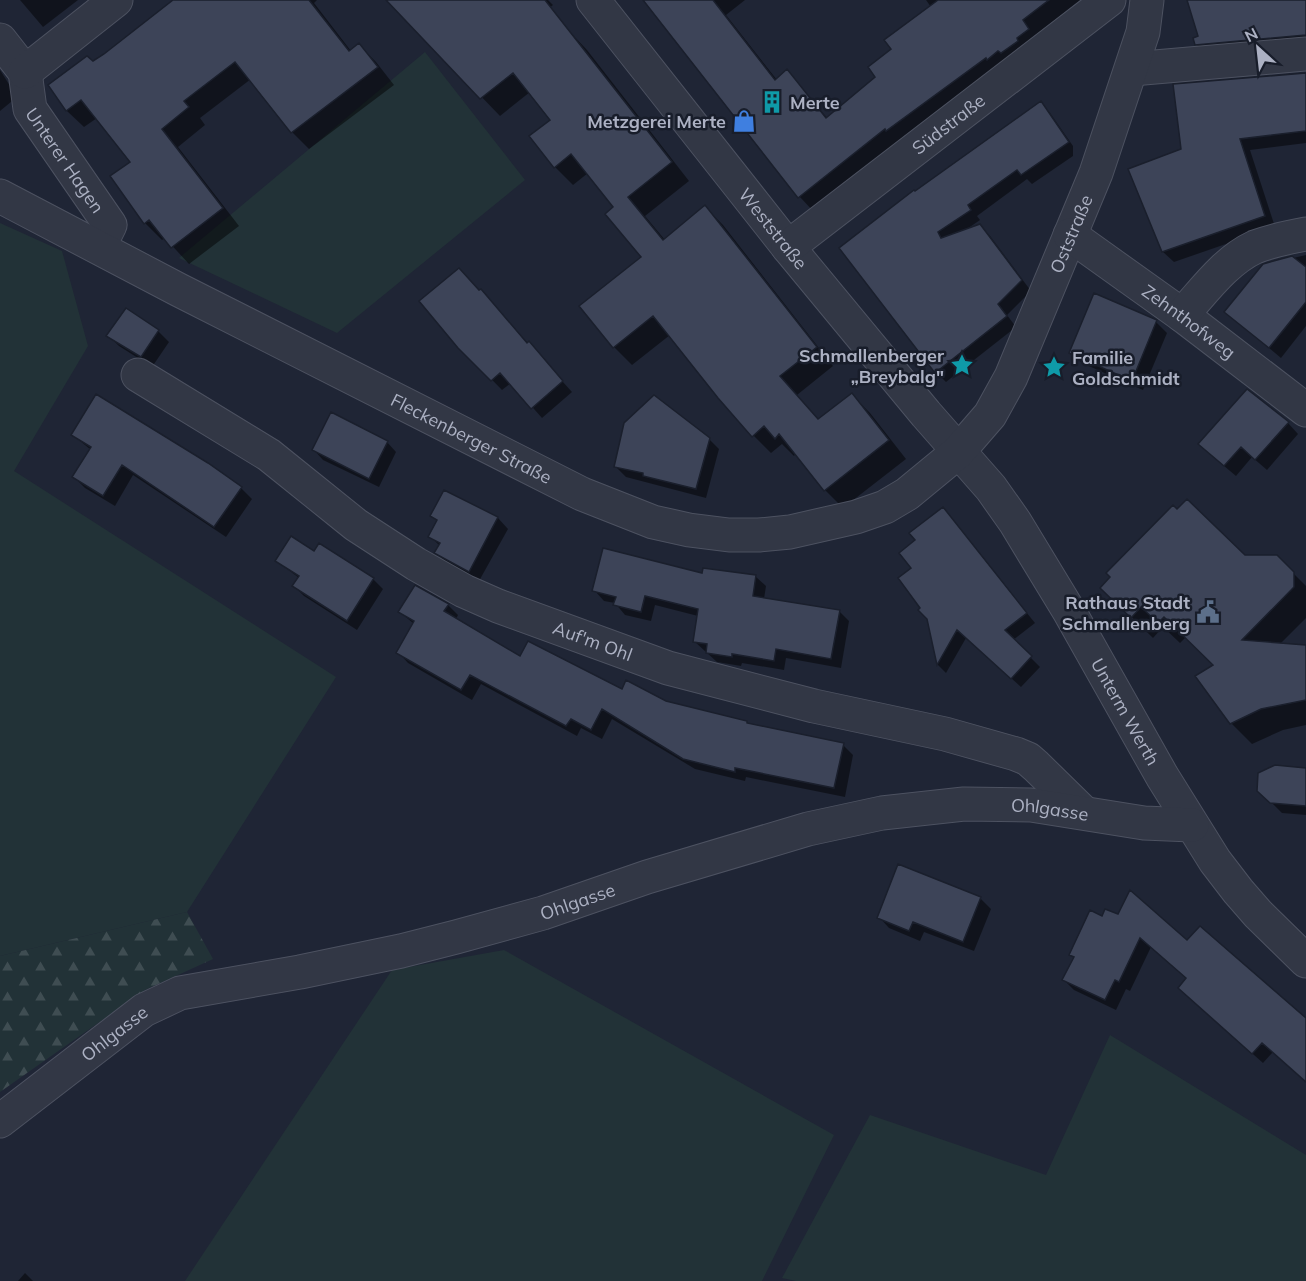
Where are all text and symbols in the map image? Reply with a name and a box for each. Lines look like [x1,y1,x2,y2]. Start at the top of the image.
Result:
north arrow [1228,18,1288,78]
text: N [1241,23,1261,46]
street label: Südstraße [907,88,989,159]
building icon: Merte [759,89,785,115]
place label: Merte [790,91,840,114]
street label: Unterer Hagen [21,103,110,217]
shop icon: Metzgerei Merte [731,108,757,134]
place label: Metzgerei Merte [587,110,726,133]
street label: Weststraße [734,183,813,274]
street label: Oststraße [1044,191,1097,276]
street label: Zehnthofweg [1138,279,1240,363]
place label: Schmallenberger „Breybalg" [799,344,945,388]
place label: Familie Goldschmidt [1072,346,1180,390]
place icon: Schmallenberger „Breybalg" [949,352,975,378]
place icon: Familie Goldschmidt [1041,354,1067,380]
street label: Fleckenberger Straße [387,388,556,488]
place label: Rathaus Stadt Schmallenberg [1062,591,1190,635]
public building icon: Rathaus Stadt Schmallenberg [1195,599,1221,625]
street label: Auf'm Ohl [550,616,636,666]
street label: Unterm Werth [1086,654,1165,769]
street label: Ohlgasse [1011,793,1090,826]
street label: Ohlgasse [537,877,618,925]
street label: Ohlgasse [76,1000,152,1066]

